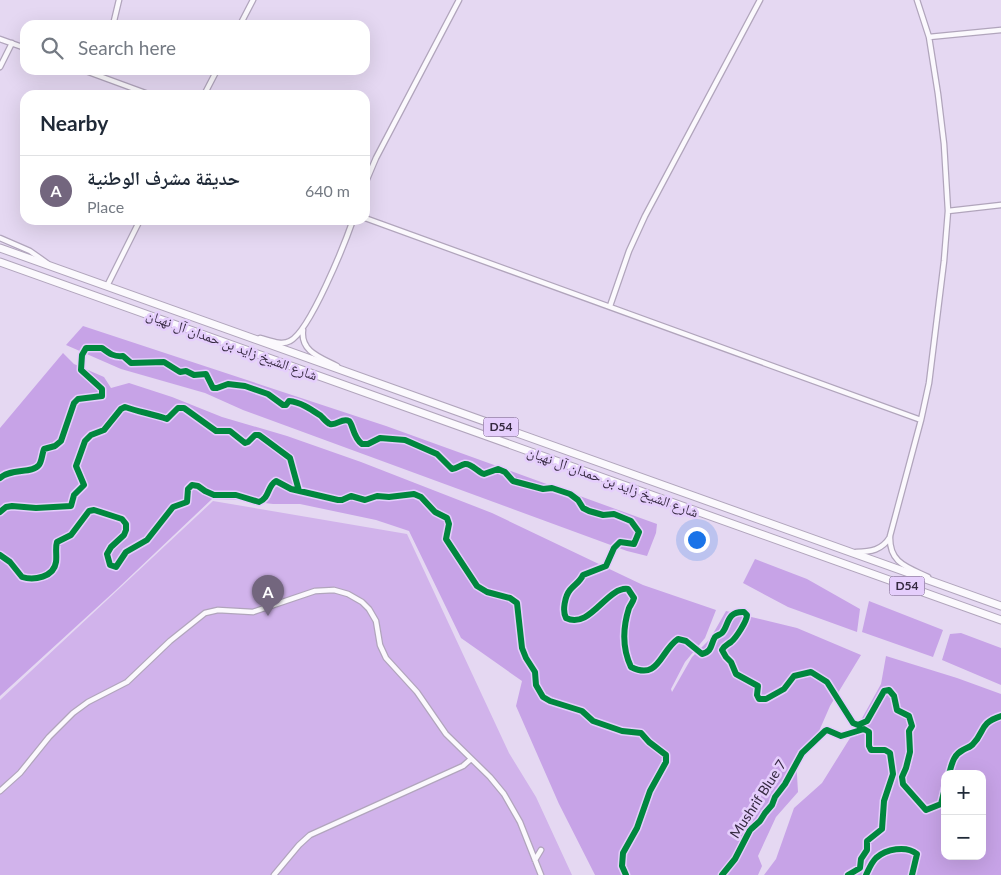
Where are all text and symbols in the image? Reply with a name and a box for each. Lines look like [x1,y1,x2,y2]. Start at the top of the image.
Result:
search box [20,20,370,75]
icon: search [38,34,66,62]
text: Search here [78,36,176,59]
text: Nearby [40,110,108,135]
text: حديقة مشرف الوطنية [87,166,240,189]
text: A [50,181,62,200]
text: 640 m [305,181,350,200]
text: Place [87,197,124,216]
street label: شارع الشيخ زايد بن حمدان آل نهيان [144,306,320,385]
road number: D54 [484,418,518,437]
street label: شارع الشيخ زايد بن حمدان آل نهيان [525,443,701,522]
your location [684,527,710,553]
pin: A [252,575,284,616]
road number: D54 [890,576,924,596]
street label: Mushrif Blue 7 [726,756,789,841]
map controls [941,770,986,860]
button: + [941,770,986,815]
button: − [941,815,986,860]

